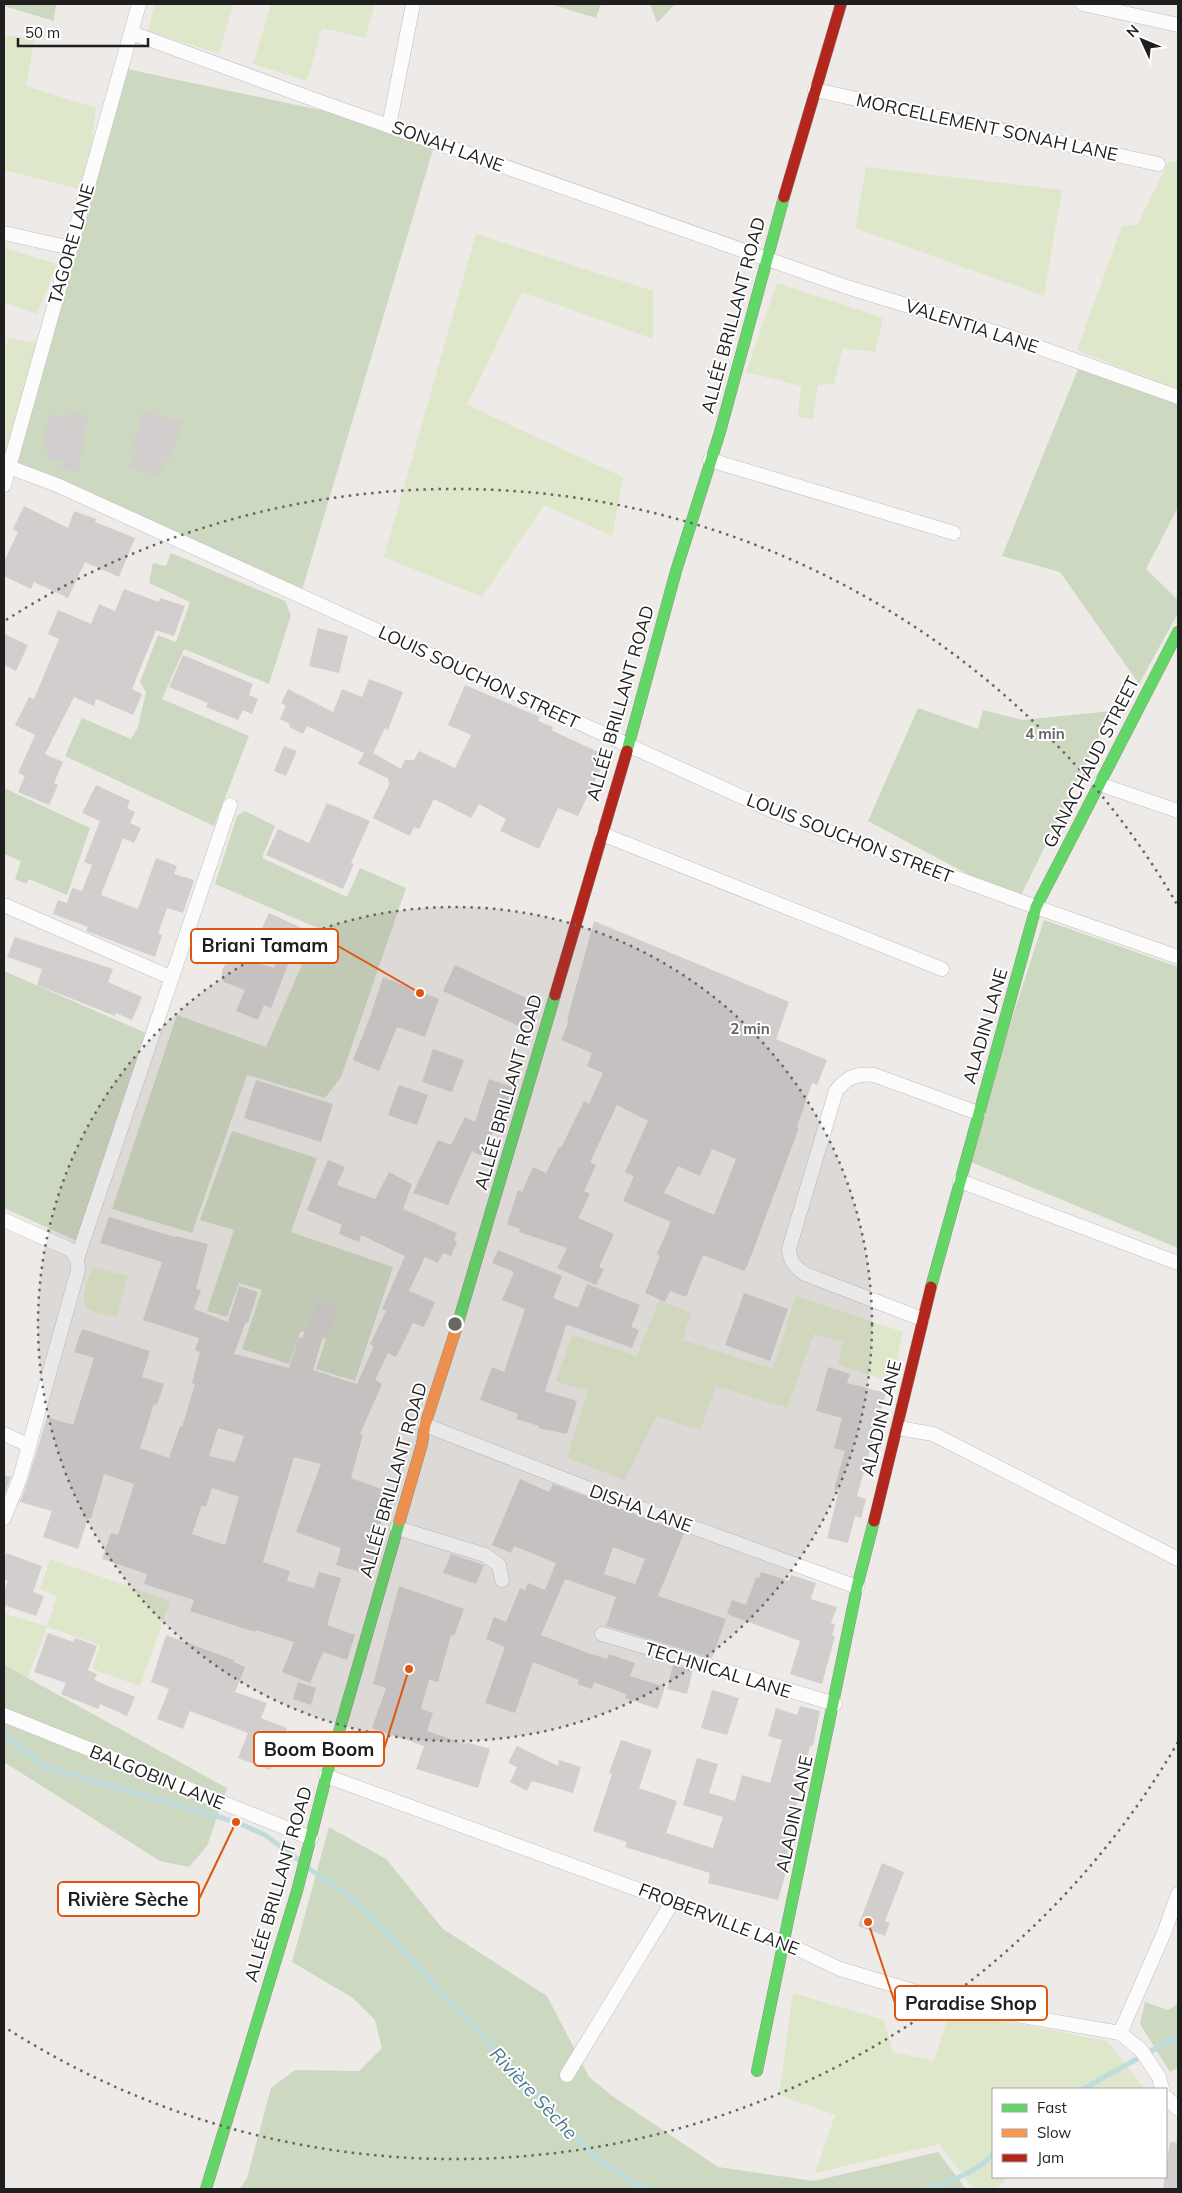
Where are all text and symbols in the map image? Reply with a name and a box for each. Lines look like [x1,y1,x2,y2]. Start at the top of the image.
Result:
scale bar [18,15,148,47]
north arrow [1117,15,1167,65]
text: N [1123,21,1143,41]
text: 50 m [25,23,60,42]
street label: MORCELLEMENT SONAH LANE [854,88,1120,166]
street label: SONAH LANE [389,115,507,177]
street label: TAGORE LANE [43,181,99,307]
street label: ALLÉE BRILLANT ROAD [696,214,770,416]
street label: VALENTIA LANE [902,294,1042,358]
street label: ALLÉE BRILLANT ROAD [581,603,659,803]
street label: LOUIS SOUCHON STREET [375,620,583,734]
street label: GANACHAUD STREET [1038,672,1144,852]
text: 4 min [1025,724,1065,743]
street label: LOUIS SOUCHON STREET [744,788,957,888]
callout: Briani Tamam [191,929,338,963]
text: Briani Tamam [202,933,328,957]
street label: ALADIN LANE [958,966,1012,1086]
street label: ALLÉE BRILLANT ROAD [469,992,547,1192]
text: 2 min [730,1019,770,1038]
centre of rings [446,1315,464,1333]
street label: ALADIN LANE [855,1358,907,1478]
street label: ALLÉE BRILLANT ROAD [354,1380,432,1580]
street label: DISHA LANE [586,1479,696,1537]
street label: TECHNICAL LANE [642,1637,794,1703]
callout: Boom Boom [254,1732,384,1766]
text: Boom Boom [264,1737,374,1761]
street label: BALGOBIN LANE [86,1739,228,1815]
street label: ALADIN LANE [770,1753,818,1875]
street label: ALLÉE BRILLANT ROAD [239,1784,317,1984]
street label: FROBERVILLE LANE [635,1878,803,1960]
callout: Rivière Sèche [58,1882,199,1916]
text: Rivière Sèche [67,1887,189,1911]
callout: Paradise Shop [895,1986,1047,2020]
text: Paradise Shop [905,1991,1037,2015]
water label: Rivière Sèche [485,2042,583,2144]
legend [992,2088,1167,2178]
text: Fast [1037,2098,1067,2117]
text: Slow [1037,2123,1071,2142]
text: Jam [1037,2148,1064,2167]

